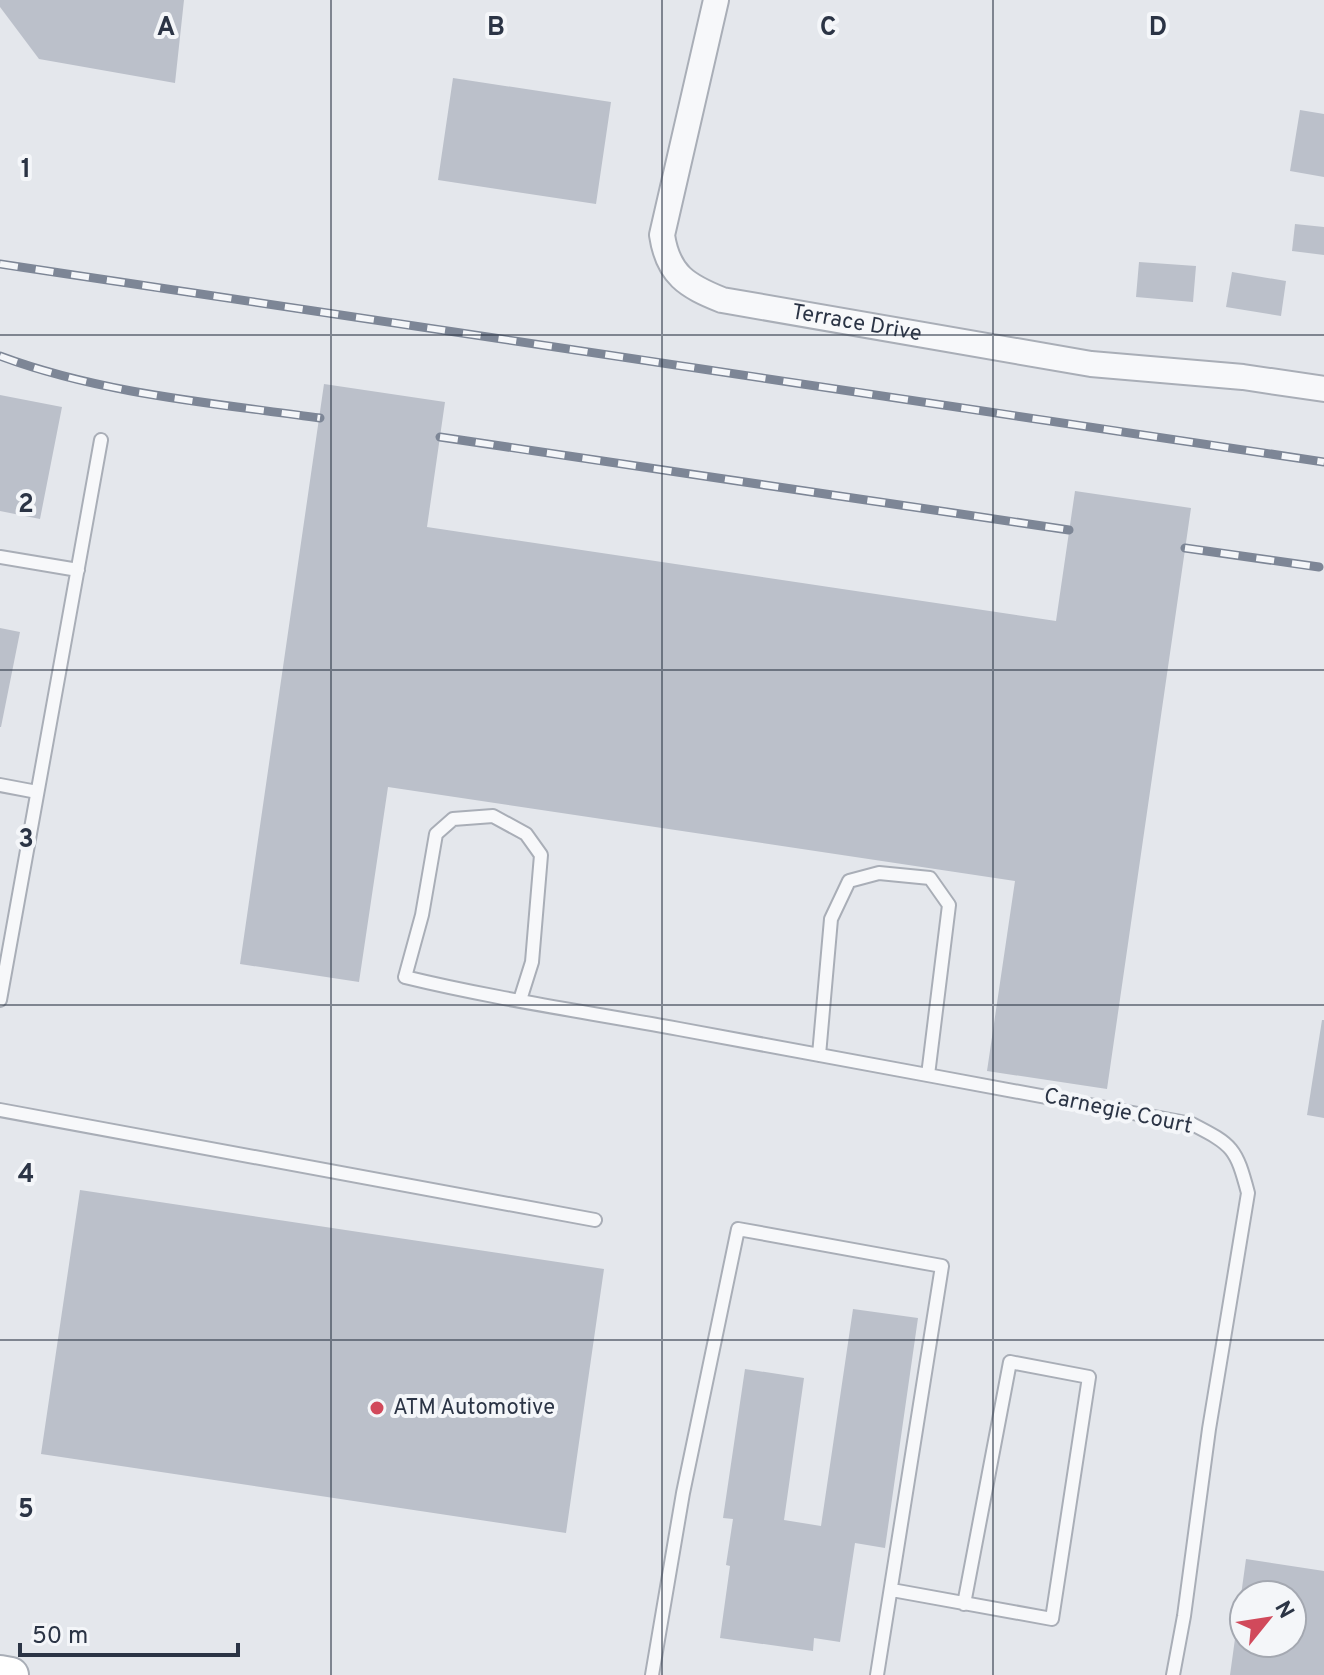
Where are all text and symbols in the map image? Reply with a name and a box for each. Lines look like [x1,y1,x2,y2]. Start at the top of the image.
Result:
text: A [157,12,175,45]
text: B [487,12,505,45]
text: C [820,12,836,45]
text: D [1149,12,1167,45]
text: 1 [21,154,31,187]
street label: Terrace Drive [789,299,924,348]
text: 2 [18,489,34,522]
text: 3 [18,824,34,857]
street label: Carnegie Court [1041,1083,1195,1141]
text: 4 [18,1159,34,1192]
place label: ATM Automotive [393,1395,555,1422]
marker: ATM Automotive [368,1399,386,1417]
text: 5 [18,1494,34,1527]
north arrow [1228,1579,1308,1659]
text: N [1268,1597,1299,1624]
scale bar [20,1607,238,1657]
text: 50 m [32,1622,88,1652]

